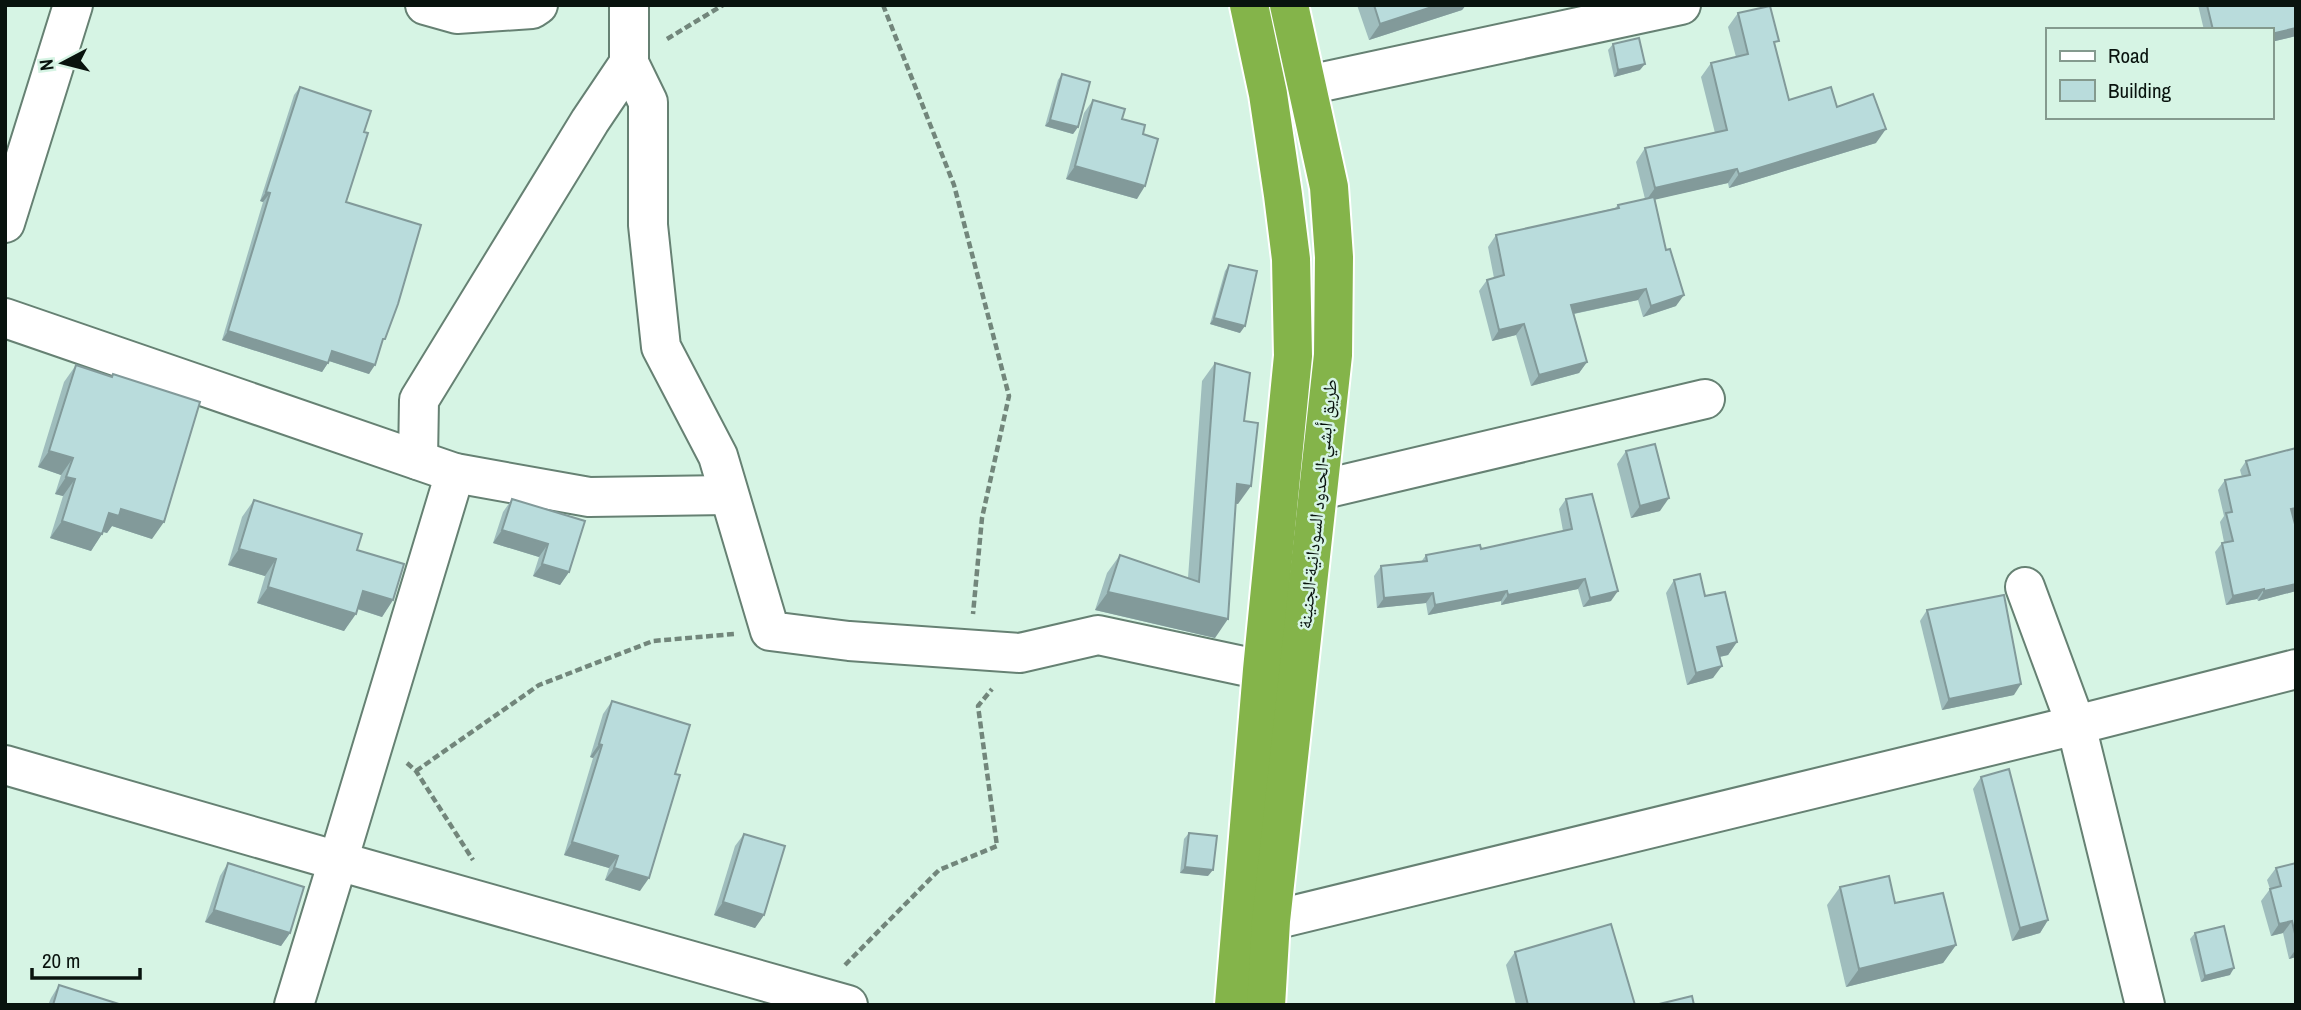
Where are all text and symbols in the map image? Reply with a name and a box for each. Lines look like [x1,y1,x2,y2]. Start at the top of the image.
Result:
north arrow [28,28,98,98]
legend [2046,28,2273,119]
text: Road [2108,41,2149,70]
text: N [33,58,60,72]
text: Building [2108,76,2172,105]
street label: طريق أبشي-الحدود السودانية-الجنينة [1291,378,1346,631]
scale bar [32,936,140,980]
text: 20 m [42,946,80,975]

